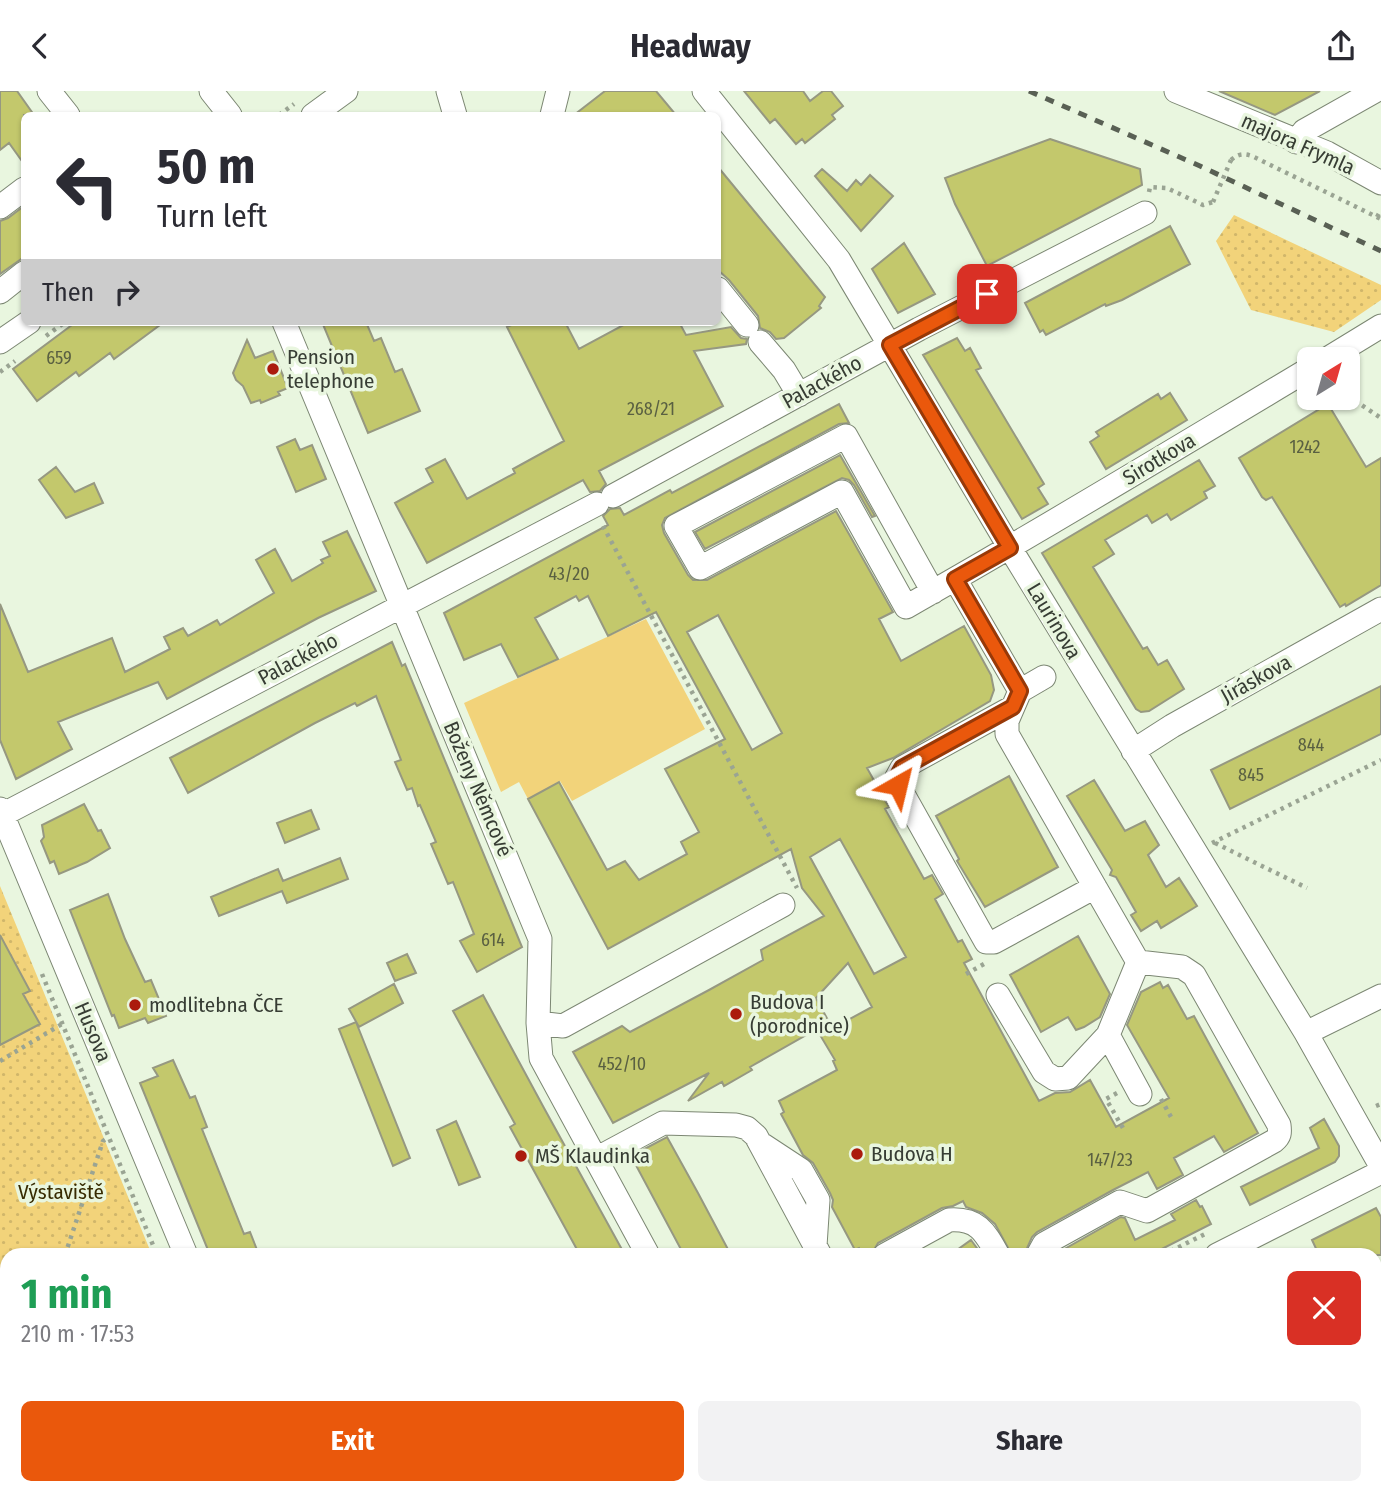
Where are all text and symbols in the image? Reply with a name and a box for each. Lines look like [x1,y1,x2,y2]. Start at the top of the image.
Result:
icon: back [21,27,59,65]
text: Headway [630,27,751,65]
icon: share [1322,27,1360,65]
street label: majora Frymla [1237,107,1359,181]
text: 50 m [157,137,255,196]
icon: left [42,140,133,231]
text: Turn left [157,197,267,235]
pin [957,264,1017,324]
icon: right [108,273,146,311]
icon: arrive [968,275,1006,313]
text: Then [42,277,94,308]
place label: Pension telephone [287,344,374,394]
house number: 659 [46,347,72,369]
north arrow [1297,347,1360,409]
map controls [1297,347,1360,410]
street label: Palackého [778,350,866,414]
marker: Pension telephone [265,361,281,377]
house number: 268/21 [627,398,675,420]
street label: Sirotkova [1118,427,1200,491]
house number: 1242 [1289,436,1321,458]
house number: 43/20 [548,563,590,585]
street label: Laurinova [1021,578,1087,664]
street label: Palackého [254,627,342,691]
street label: Jiráskova [1216,649,1296,709]
street label: Boženy Němcové [438,717,518,861]
house number: 844 [1298,734,1324,756]
position arrow [861,748,935,822]
house number: 845 [1238,764,1264,786]
house number: 614 [481,929,505,951]
place label: Budova I (porodnice) [750,989,849,1039]
place label: modlitebna ČCE [149,992,284,1018]
marker: modlitebna ČCE [127,997,143,1013]
street label: Husova [69,998,117,1066]
marker: Budova I (porodnice) [728,1006,744,1022]
house number: 452/10 [598,1053,646,1075]
place label: Budova H [871,1141,953,1167]
place label: MŠ Klaudinka [535,1143,650,1169]
marker: Budova H [849,1146,865,1162]
marker: MŠ Klaudinka [513,1148,529,1164]
house number: 147/23 [1087,1149,1133,1171]
park label: Výstaviště [18,1179,104,1205]
text: 1 min [21,1269,112,1319]
button: close [1287,1271,1361,1345]
text: 210 m · 17:53 [21,1320,134,1348]
button: Exit [21,1401,684,1481]
button: Share [698,1401,1361,1481]

